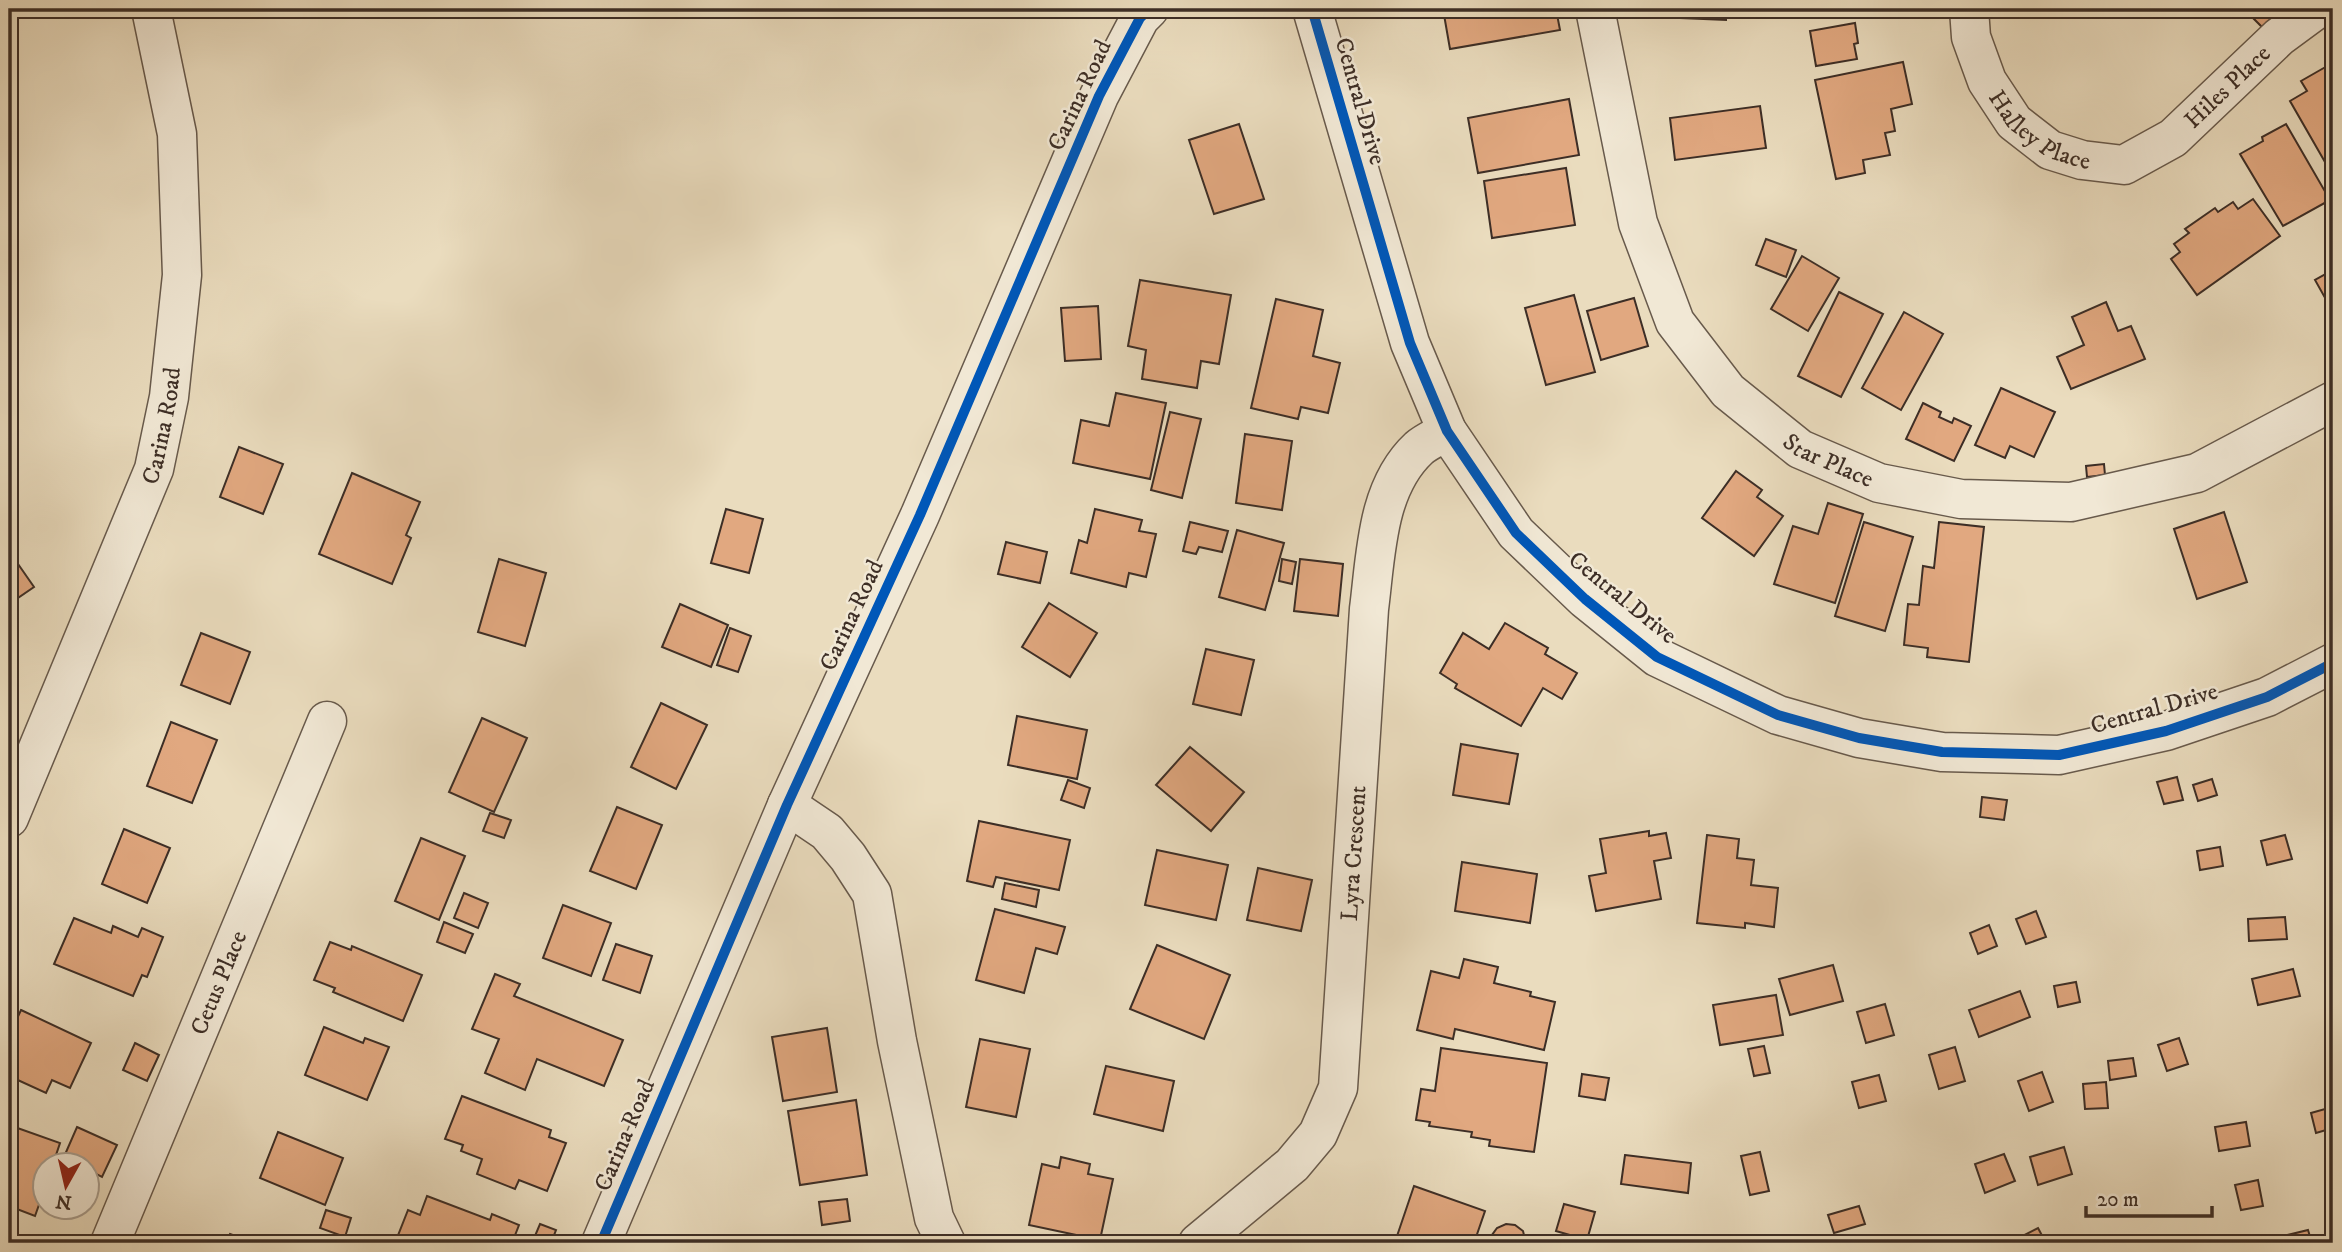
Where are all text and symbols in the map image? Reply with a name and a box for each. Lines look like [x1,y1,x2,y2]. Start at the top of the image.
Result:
street label: Central Drive [1328,34,1393,168]
street label: Carina Road [1041,35,1119,156]
street label: Hiles Place [2178,39,2277,135]
street label: Halley Place [1981,85,2092,177]
street label: Carina Road [135,366,188,489]
street label: Star Place [1776,427,1878,495]
street label: Central Drive [1562,545,1683,651]
street label: Carina Road [813,555,891,676]
street label: Central Drive [2087,676,2221,741]
street label: Lyra Crescent [1335,784,1374,922]
street label: Cetus Place [184,926,254,1039]
street label: Carina Road [588,1075,662,1196]
north arrow [32,1150,102,1220]
scale bar [2086,1175,2212,1219]
text: 20 m [2097,1187,2139,1213]
text: N [54,1189,73,1214]

